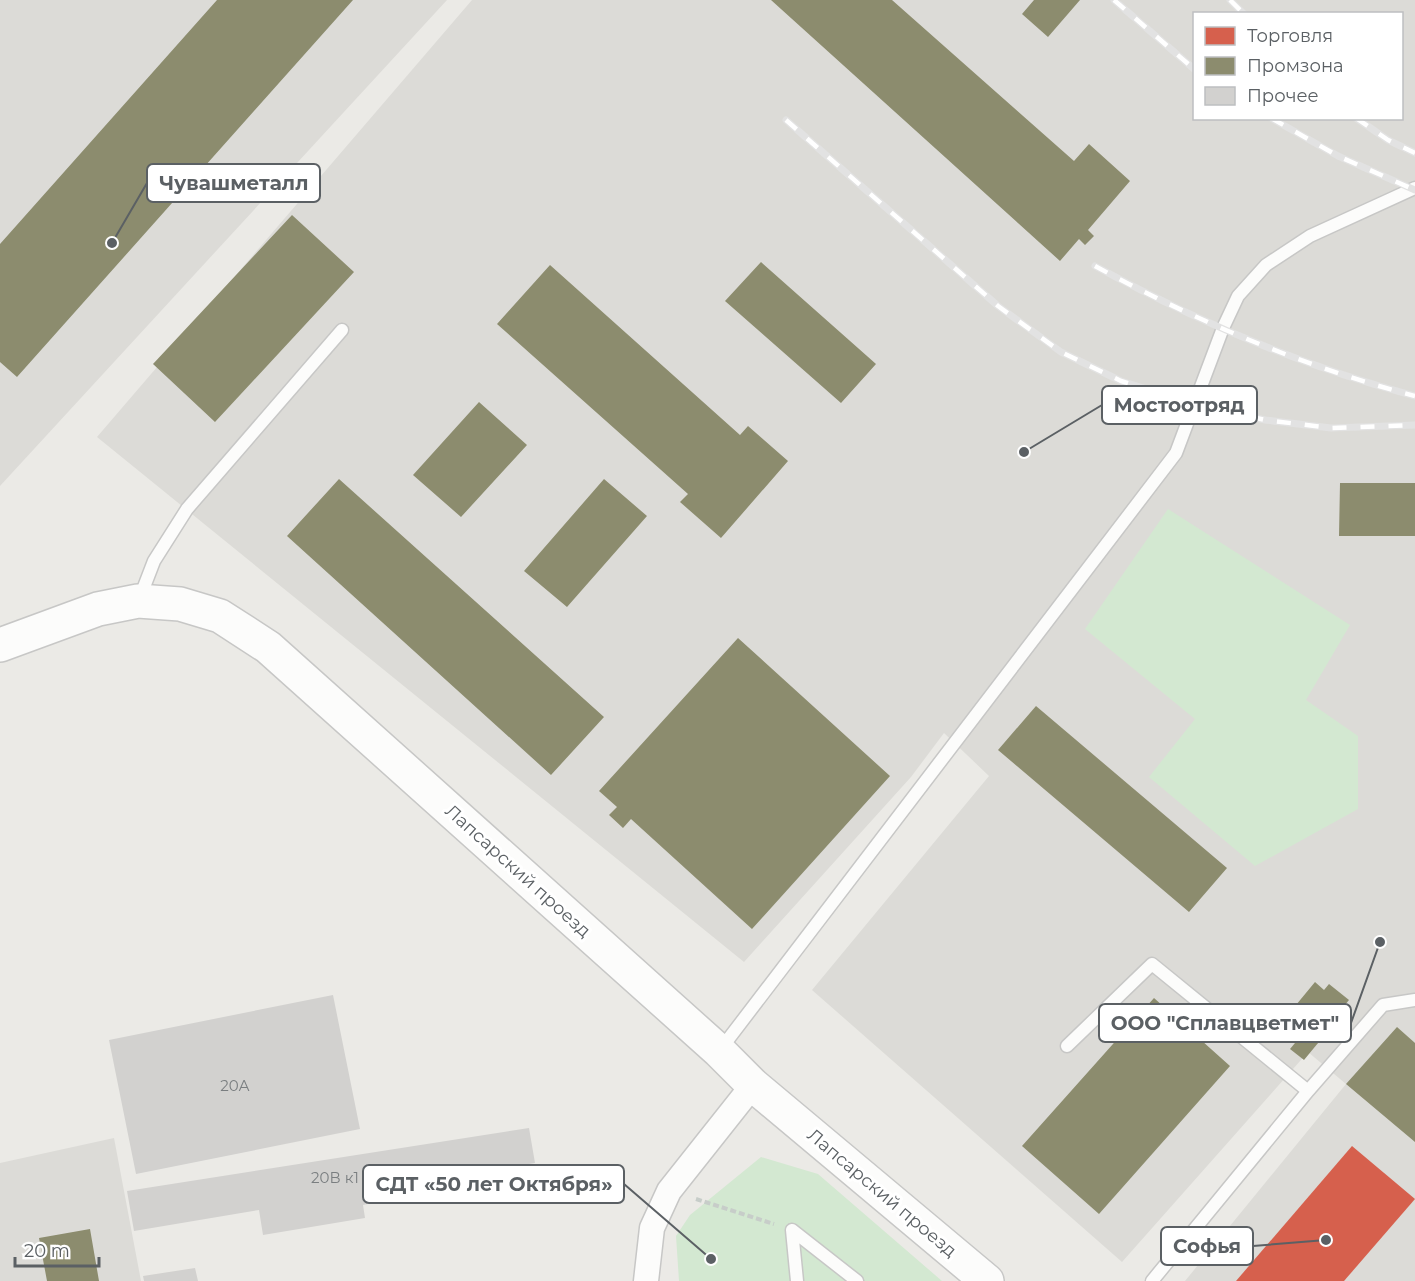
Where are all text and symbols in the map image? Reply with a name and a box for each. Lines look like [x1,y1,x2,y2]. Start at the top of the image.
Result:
legend [1193,12,1403,120]
text: Торговля [1247,25,1333,47]
text: Промзона [1247,55,1344,77]
text: Прочее [1247,85,1319,107]
callout: Чувашметалл [147,164,320,202]
text: Чувашметалл [159,171,309,195]
callout: Мостоотряд [1102,386,1257,424]
text: Мостоотряд [1113,393,1245,417]
street label: Лапсарский проезд [441,800,595,942]
callout: ООО "Сплавцветмет" [1099,1004,1351,1042]
text: ООО "Сплавцветмет" [1111,1011,1339,1035]
house number: 20А [220,1076,250,1095]
street label: Лапсарский проезд [803,1124,961,1262]
callout: СДТ «50 лет Октября» [363,1165,624,1203]
house number: 20В к1 [311,1168,359,1187]
text: СДТ «50 лет Октября» [375,1172,613,1196]
callout: Софья [1161,1227,1253,1265]
scale bar [15,1230,99,1268]
text: Софья [1173,1234,1241,1258]
text: 20 m [24,1240,70,1262]

